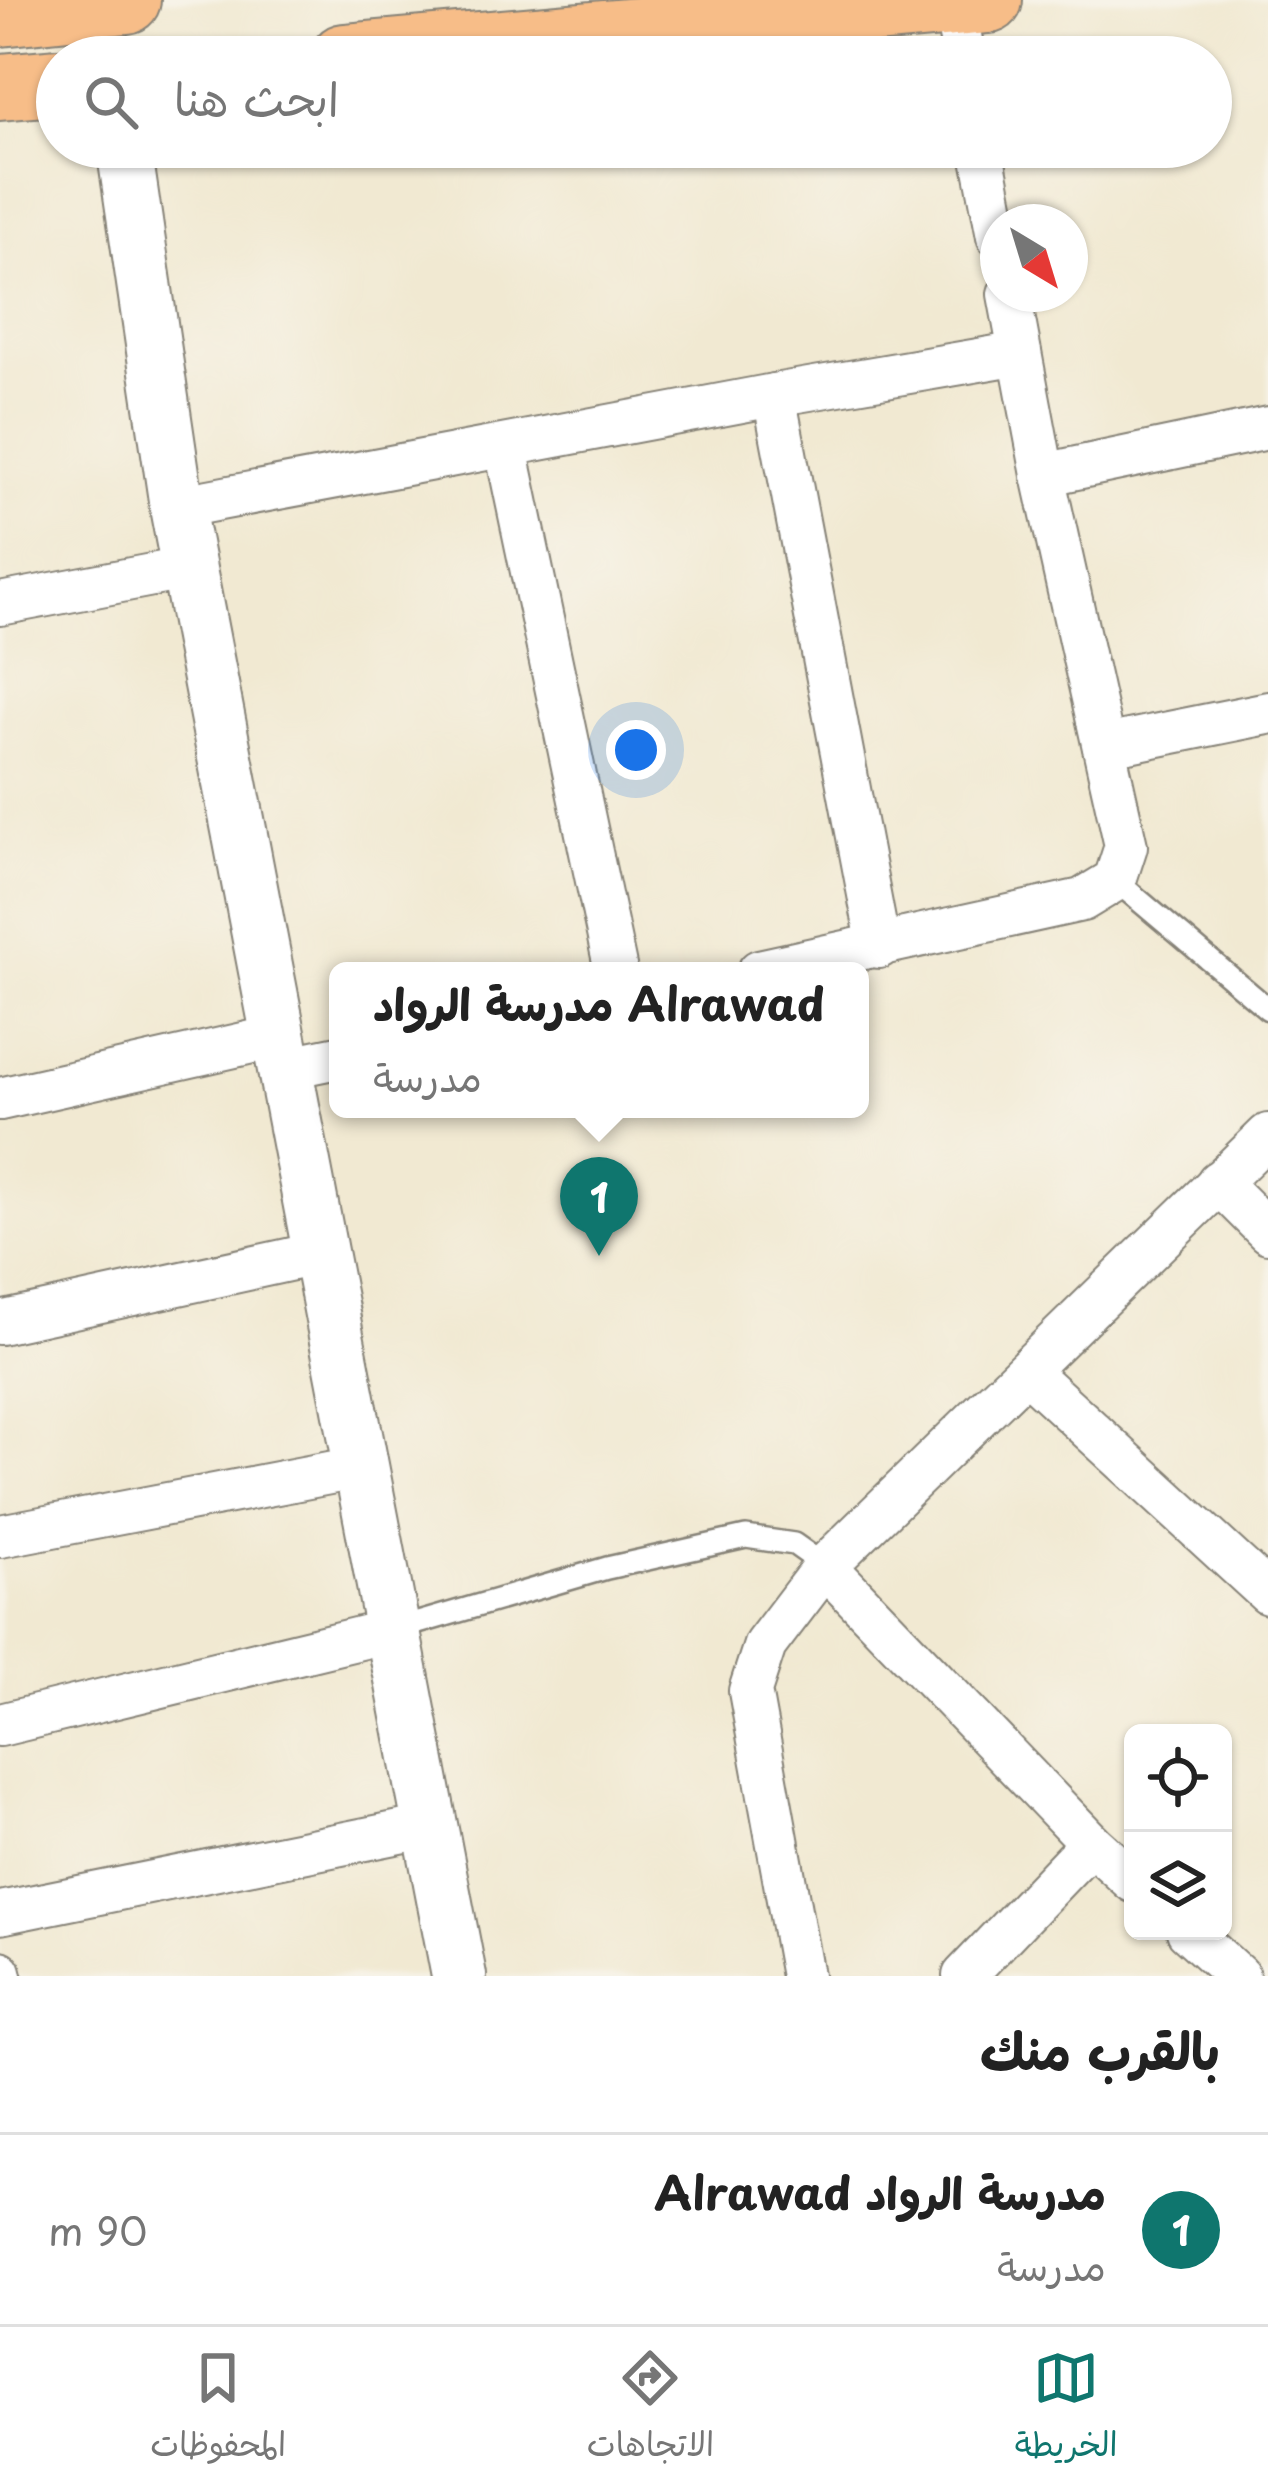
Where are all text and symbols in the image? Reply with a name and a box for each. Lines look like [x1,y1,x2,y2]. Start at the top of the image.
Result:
search box [36,36,1232,168]
text: ابحث هنا [174,63,339,131]
icon: search [78,69,144,135]
north arrow [980,204,1088,312]
your location [606,720,666,780]
popup [329,962,869,1118]
text: مدرسة الرواد Alrawad [373,968,825,1036]
text: مدرسة [373,1046,482,1105]
pin: 1 [560,1157,638,1256]
map controls [1124,1724,1232,1940]
button: locate [1124,1724,1232,1832]
button: layers [1124,1832,1232,1940]
text: بالقرب منك [980,2010,1220,2087]
text: مدرسة الرواد Alrawad [655,2157,1106,2225]
text: 90 m [48,2200,148,2259]
text: 1 [1172,2200,1190,2259]
text: مدرسة [997,2235,1106,2294]
tab: المحفوظات [150,2345,286,2474]
tab: الاتجاهات [587,2345,714,2474]
tab: الخريطة [1015,2345,1118,2474]

